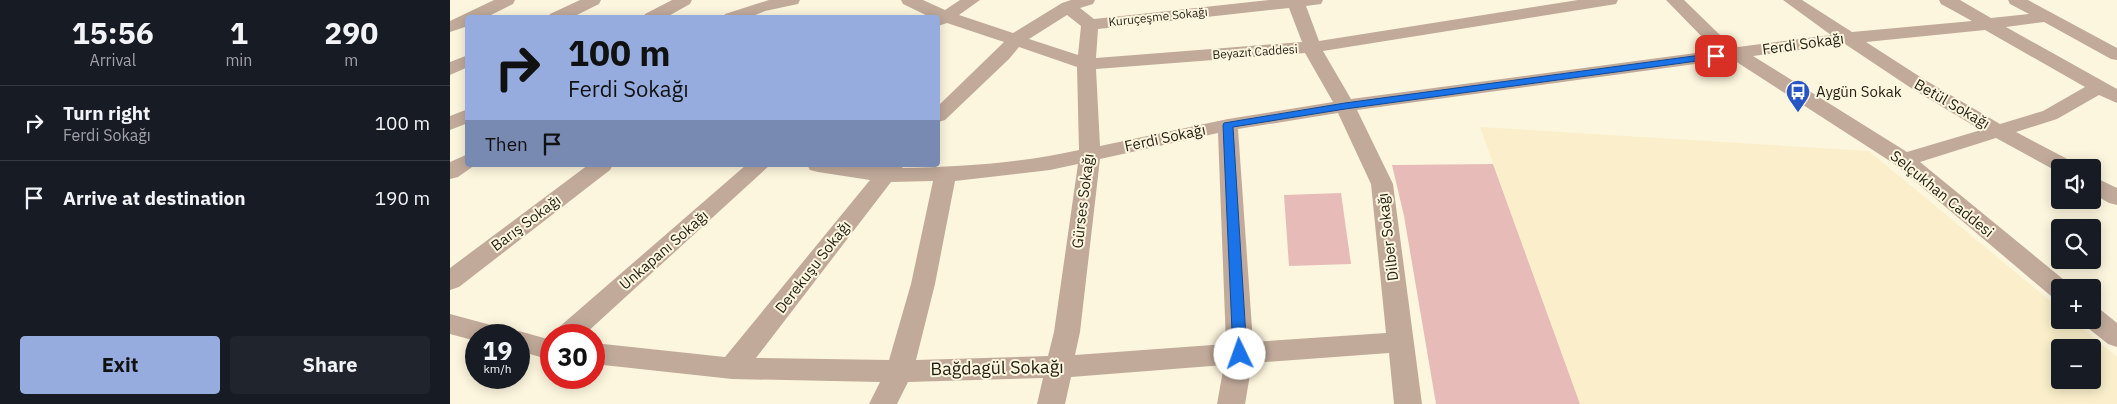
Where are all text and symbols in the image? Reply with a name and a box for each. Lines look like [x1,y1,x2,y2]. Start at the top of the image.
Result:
street label: Kuruçeşme Sokağı [1108,4,1208,29]
text: 15:56 [72,13,154,52]
text: 1 [230,13,248,52]
text: 290 [324,13,378,52]
street label: Ferdi Sokağı [1761,28,1845,59]
text: 100 m [568,30,671,76]
icon: right [485,35,550,100]
pin [1695,35,1737,77]
street label: Beyazıt Caddesi [1212,41,1298,62]
icon: arrive [1702,42,1730,70]
text: Arrival [89,50,136,70]
text: min [225,50,252,70]
text: m [344,50,358,70]
text: Ferdi Sokağı [568,74,689,103]
street label: Betül Sokağı [1911,74,1993,133]
bus stop icon: Aygün Sokak [1785,79,1811,113]
place label: Aygün Sokak [1816,82,1902,101]
text: Turn right [63,101,150,125]
icon: right [20,109,48,137]
text: 100 m [375,111,430,135]
street label: Ferdi Sokağı [1123,120,1207,155]
text: Ferdi Sokağı [63,125,151,145]
icon: arrive [538,130,566,158]
text: Then [485,132,528,156]
street label: Selçukhan Caddesi [1887,146,1998,241]
street label: Gürses Sokağı [1067,152,1098,249]
map controls [2051,159,2101,389]
button: sound [2051,159,2101,209]
icon: arrive [20,184,48,212]
text: Arrive at destination [63,186,246,210]
text: 190 m [375,186,430,210]
street label: Barış Sokağı [487,190,564,255]
street label: Dilber Sokağı [1373,192,1402,282]
street label: Unkapanı Sokağı [615,206,712,293]
street label: Derekuşu Sokağı [771,217,855,317]
button: search [2051,219,2101,269]
button: + [2051,279,2101,329]
speed limit sign: 30 [540,324,605,389]
position arrow [1213,327,1265,379]
text: 19 [482,334,513,367]
button: Exit [20,336,220,394]
button: Share [230,336,430,394]
button: − [2051,339,2101,389]
street label: Bağdagül Sokağı [930,355,1064,380]
text: km/h [483,361,512,376]

